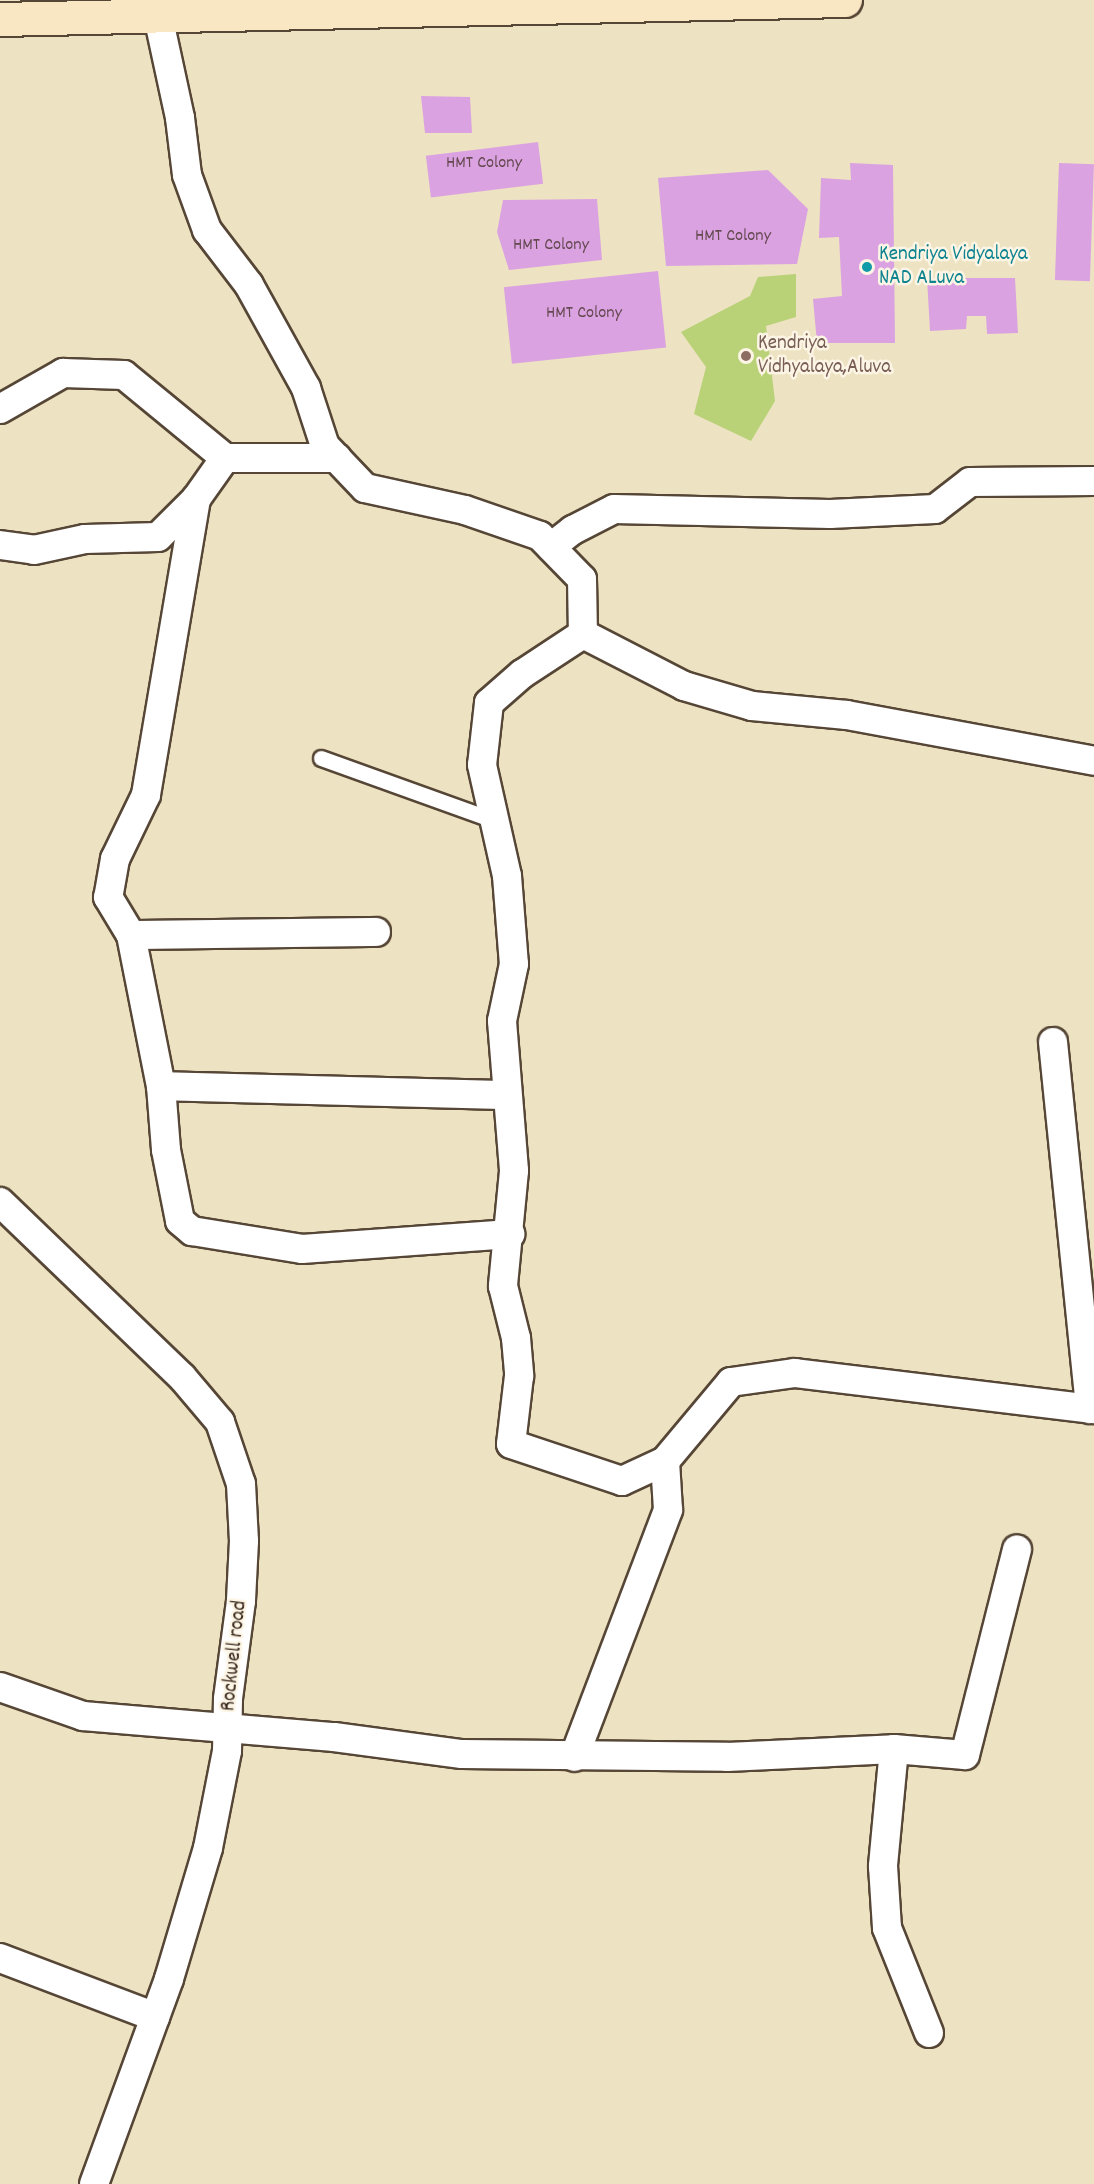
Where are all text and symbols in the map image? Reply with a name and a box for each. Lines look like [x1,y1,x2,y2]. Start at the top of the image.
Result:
house number: HMT Colony [446,153,522,175]
house number: HMT Colony [695,226,771,248]
house number: HMT Colony [513,235,589,257]
place label: Kendriya Vidyalaya NAD ALuva [879,242,1028,292]
marker: Kendriya Vidyalaya NAD ALuva [860,260,874,274]
house number: HMT Colony [546,303,622,325]
place label: Kendriya Vidhyalaya,Aluva [758,331,891,381]
marker: Kendriya Vidhyalaya,Aluva [739,349,753,363]
street label: Rockwell road [217,1599,253,1713]

